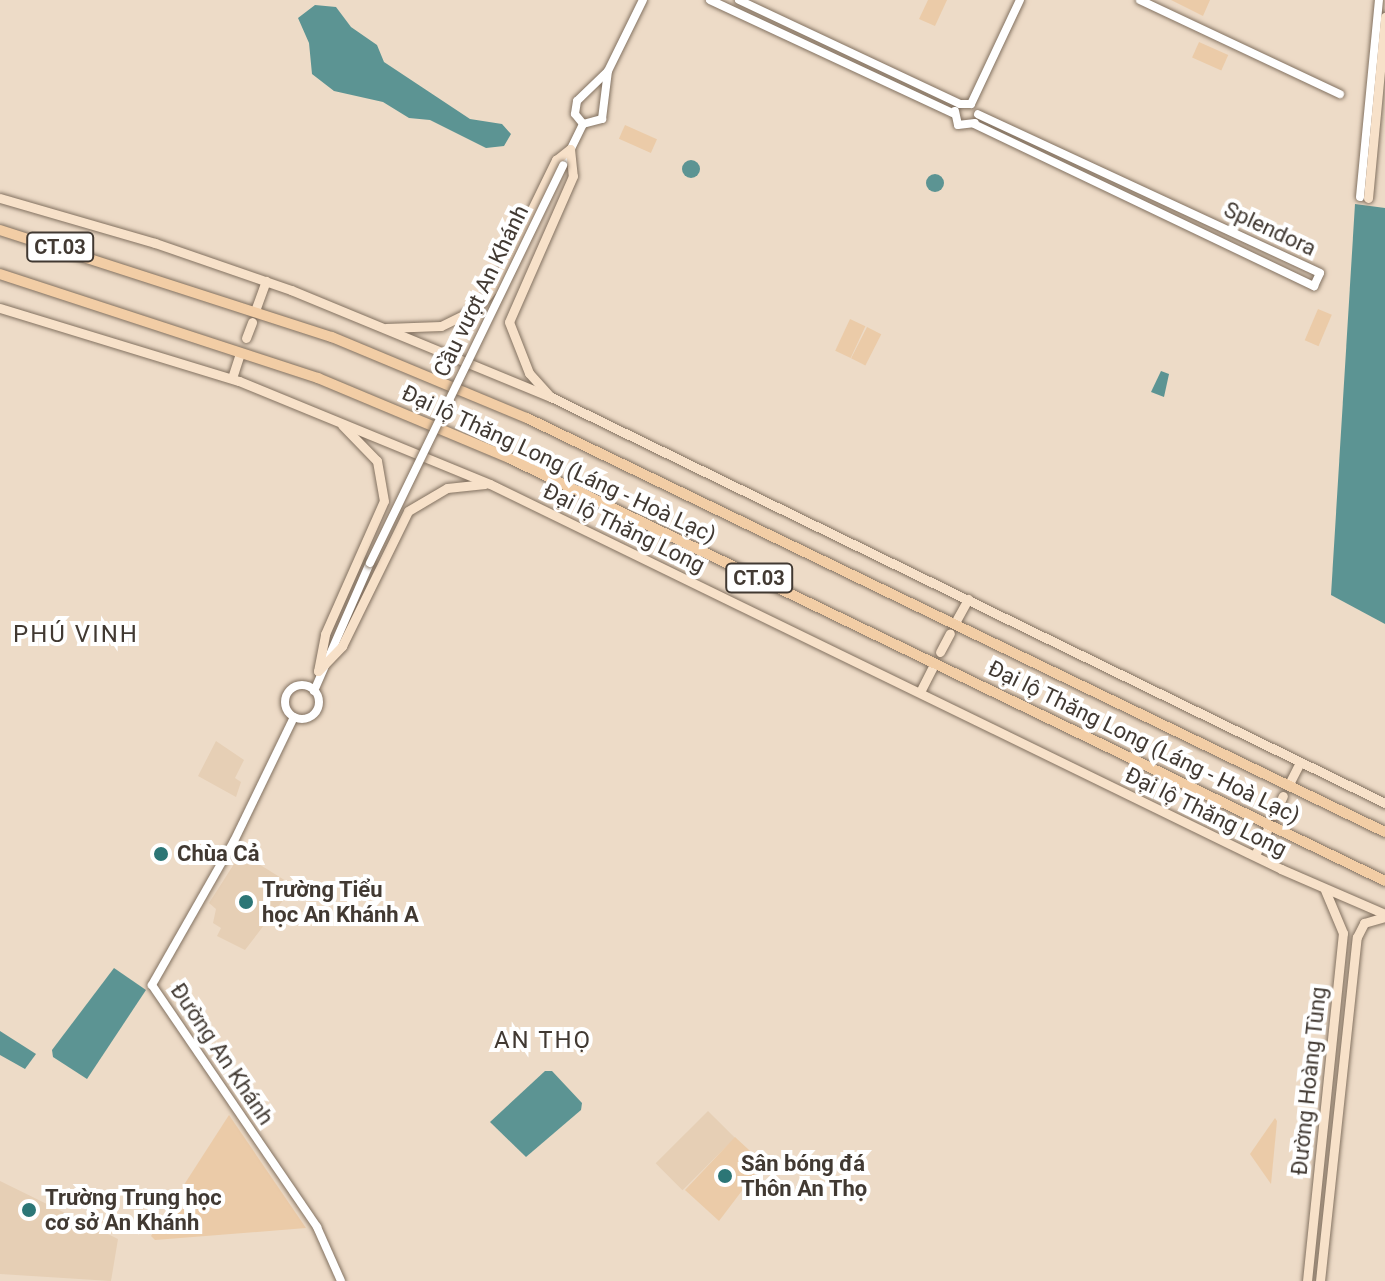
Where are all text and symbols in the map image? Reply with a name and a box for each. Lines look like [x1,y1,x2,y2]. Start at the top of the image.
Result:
street label: Splendora [1220,196,1320,262]
street label: Cầu vượt An Khánh [428,201,534,381]
road number: CT.03 [26,231,94,263]
street label: Đại lộ Thăng Long (Láng - Hoà Lạc) [398,379,720,549]
street label: Đại lộ Thăng Long [539,477,709,579]
road number: CT.03 [725,562,793,594]
district label: PHÚ VINH [13,621,139,649]
street label: Đại lộ Thăng Long (Láng - Hoà Lạc) [984,655,1304,829]
street label: Đại lộ Thăng Long [1121,761,1291,863]
place label: Chùa Cả [177,841,259,867]
marker: Chùa Cả [152,845,170,863]
place label: Trường Tiểu học An Khánh A [262,876,419,928]
marker: Trường Tiểu học An Khánh A [237,893,255,911]
street label: Đường An Khánh [165,978,279,1130]
street label: Đường Hoàng Tùng [1286,985,1332,1177]
district label: AN THỌ [494,1027,592,1055]
place label: Sân bóng đá Thôn An Thọ [741,1150,868,1202]
marker: Sân bóng đá Thôn An Thọ [716,1167,734,1185]
place label: Trường Trung học cơ sở An Khánh [45,1184,222,1236]
marker: Trường Trung học cơ sở An Khánh [20,1201,38,1219]

